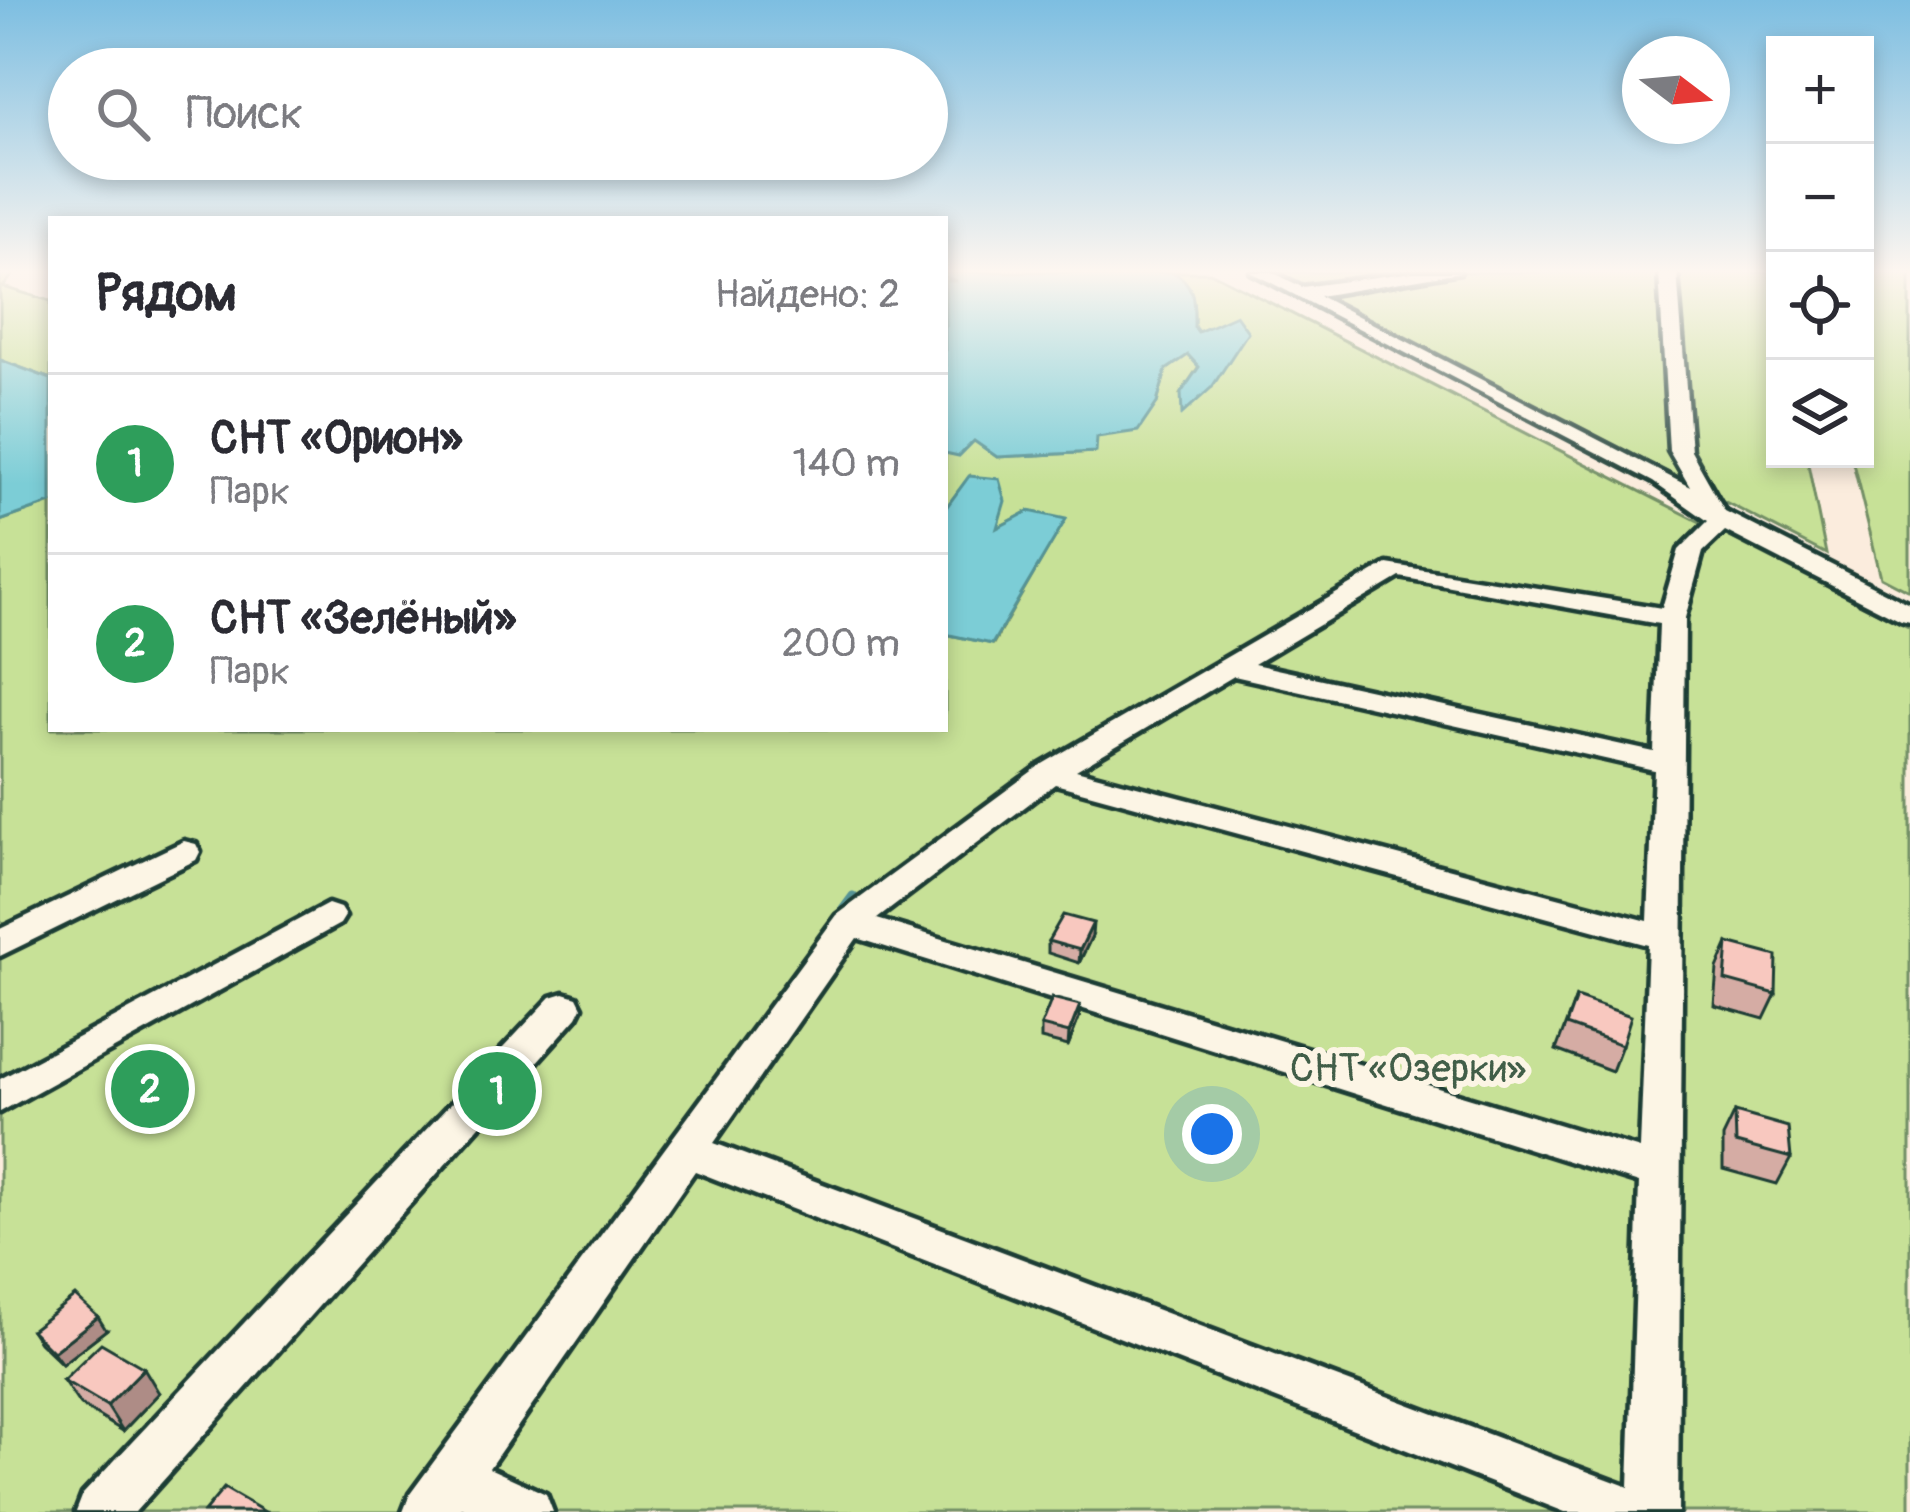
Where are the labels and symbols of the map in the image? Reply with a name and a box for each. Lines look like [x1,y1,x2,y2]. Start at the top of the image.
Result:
north arrow [1622,36,1730,144]
pin: 2 [111,1044,189,1134]
park label: СНТ «Озерки» [1290,1044,1527,1093]
pin: 1 [458,1046,536,1136]
your location [1182,1104,1242,1164]

